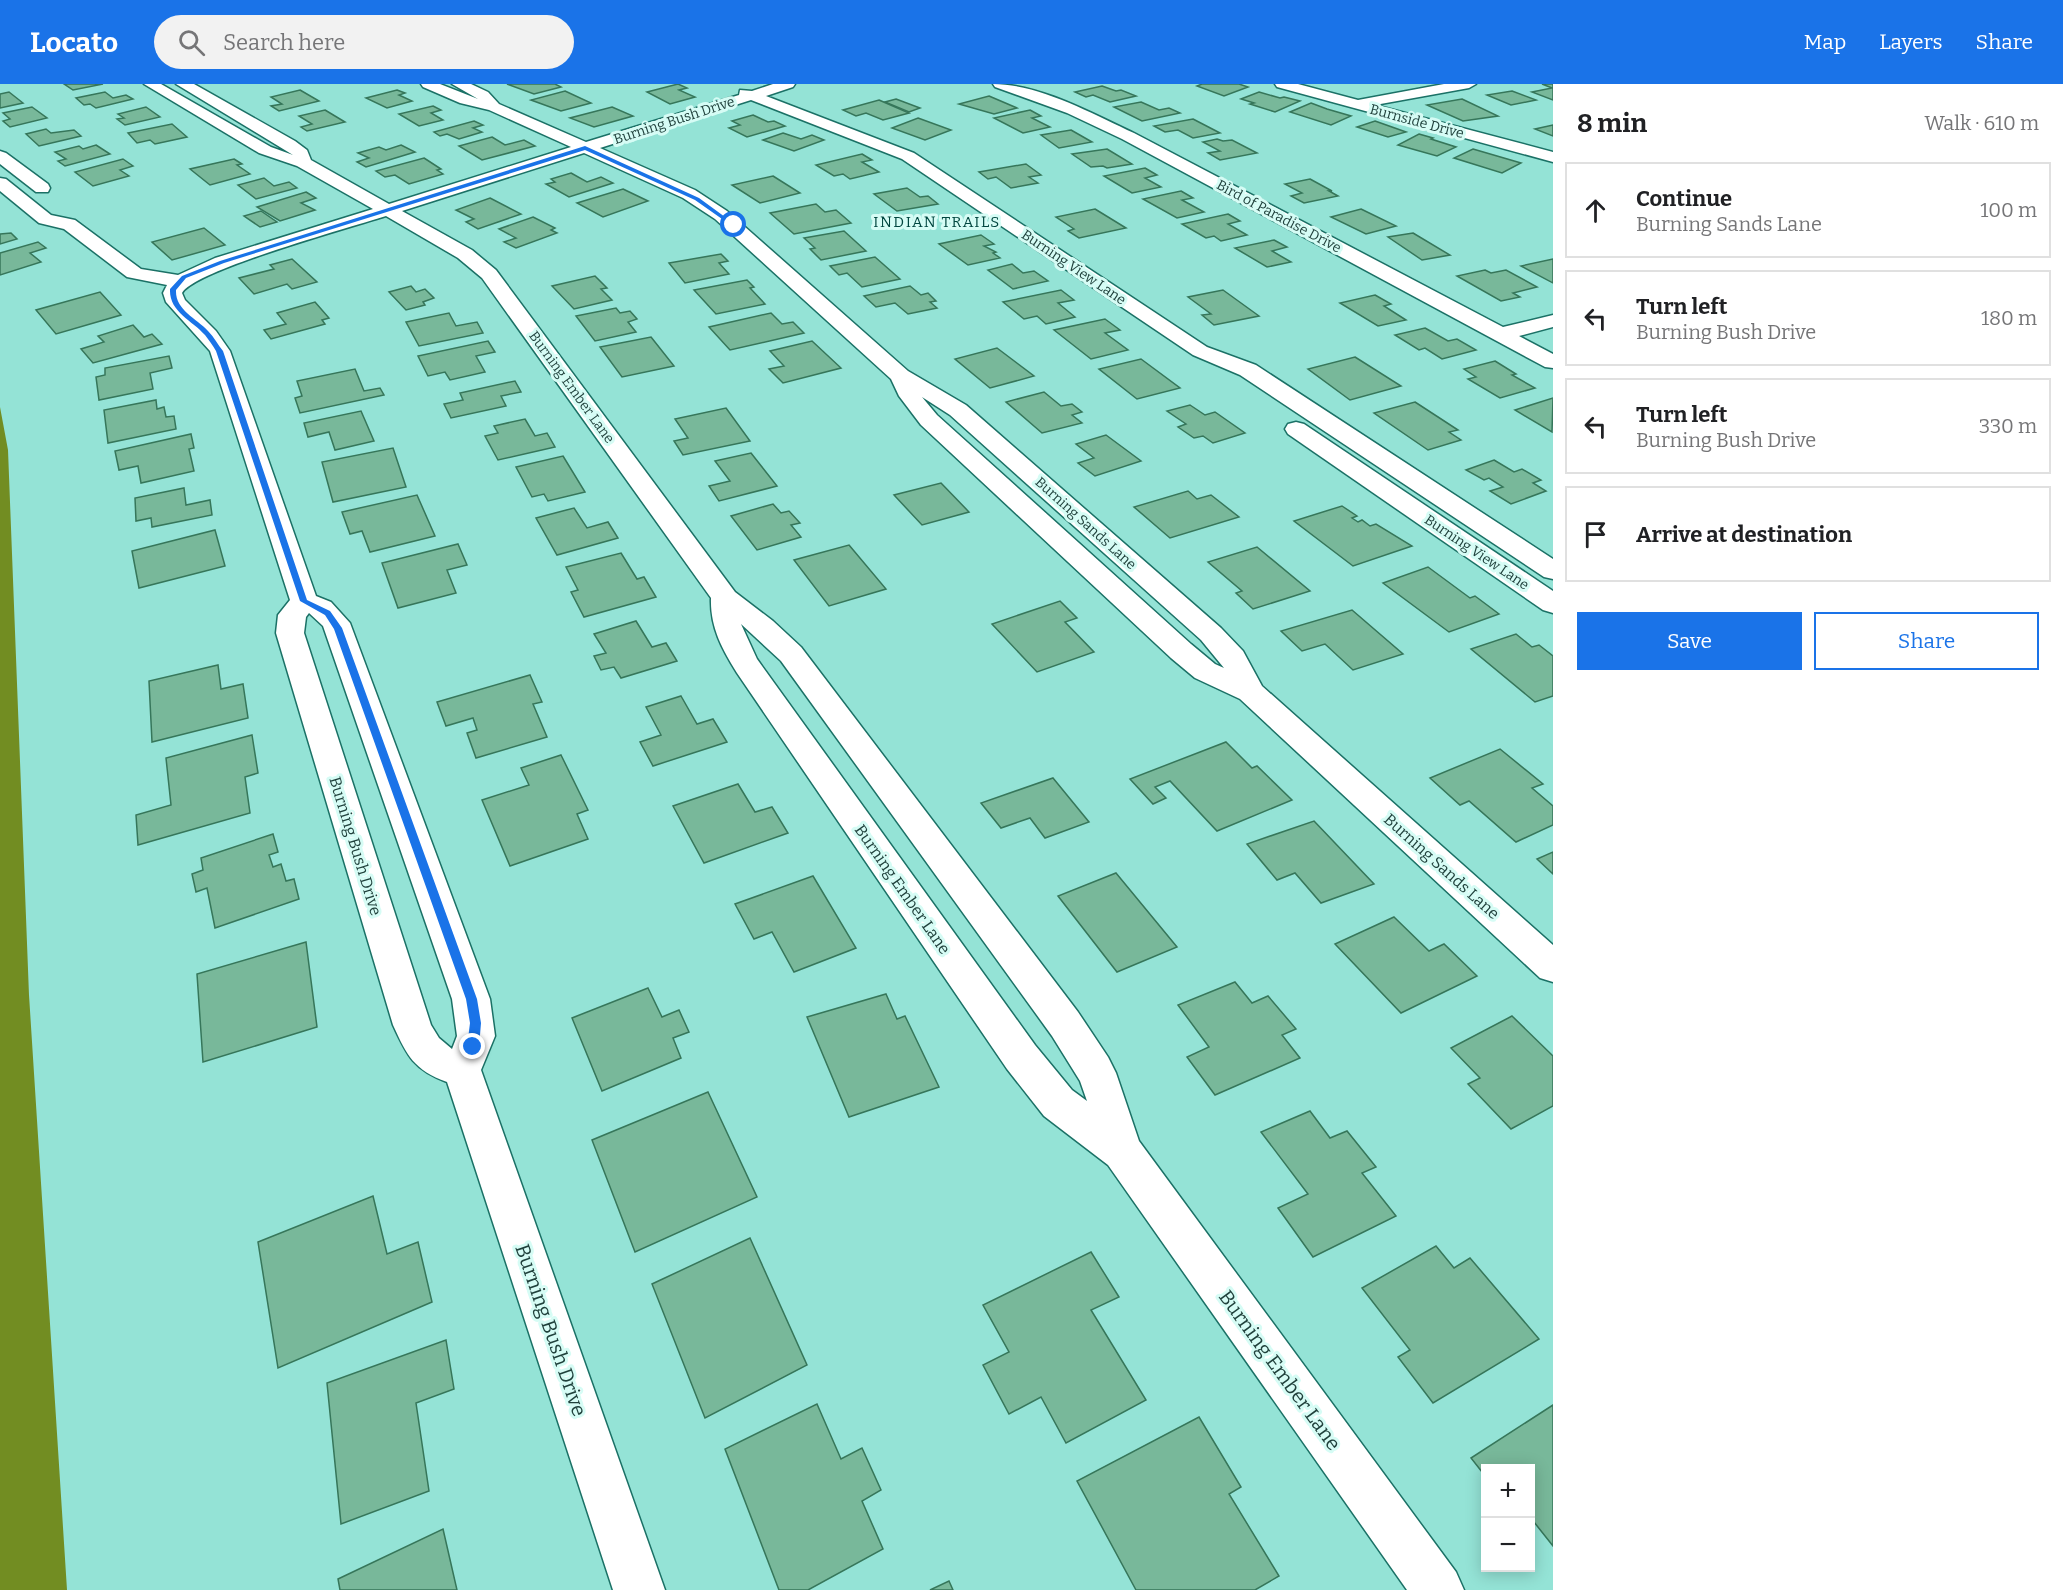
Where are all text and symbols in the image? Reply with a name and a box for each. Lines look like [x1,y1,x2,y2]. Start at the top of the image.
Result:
search box [154,15,574,69]
text: Locato [30,26,118,59]
icon: search [175,26,208,59]
text: Search here [223,29,345,56]
text: Map [1804,29,1846,55]
text: Layers [1879,29,1943,55]
text: Share [1976,29,2033,55]
street label: Burning Bush Drive [612,93,737,148]
street label: Burnside Drive [1368,101,1466,142]
text: 8 min [1577,108,1647,139]
text: Walk · 610 m [1924,111,2039,135]
street label: Bird of Paradise Drive [1213,176,1344,257]
text: Continue [1636,185,1732,212]
icon: ahead [1579,194,1612,227]
text: 100 m [1980,198,2037,222]
route start [720,211,746,237]
text: Burning Sands Lane [1636,212,1822,236]
district label: INDIAN TRAILS [873,213,1001,231]
street label: Burning View Lane [1018,226,1129,309]
text: Turn left [1636,293,1728,320]
icon: left [1579,302,1612,335]
text: 180 m [1981,306,2037,330]
text: Burning Bush Drive [1636,320,1816,344]
street label: Burning Ember Lane [525,328,618,447]
text: Turn left [1636,401,1728,428]
icon: left [1579,410,1612,443]
text: 330 m [1979,414,2037,438]
text: Burning Bush Drive [1636,428,1816,452]
street label: Burning Sands Lane [1032,474,1140,573]
street label: Burning View Lane [1421,511,1532,594]
icon: arrive [1579,518,1612,551]
text: Arrive at destination [1636,521,1852,548]
button: Save [1577,612,1802,670]
button: Share [1814,612,2039,670]
street label: Burning Bush Drive [325,774,386,918]
street label: Burning Sands Lane [1380,810,1503,923]
street label: Burning Ember Lane [851,821,954,958]
route end [459,1033,485,1059]
street label: Burning Bush Drive [510,1241,592,1419]
street label: Burning Ember Lane [1214,1285,1346,1455]
map controls [1481,1464,1535,1572]
button: + [1481,1464,1535,1518]
button: − [1481,1518,1535,1572]

